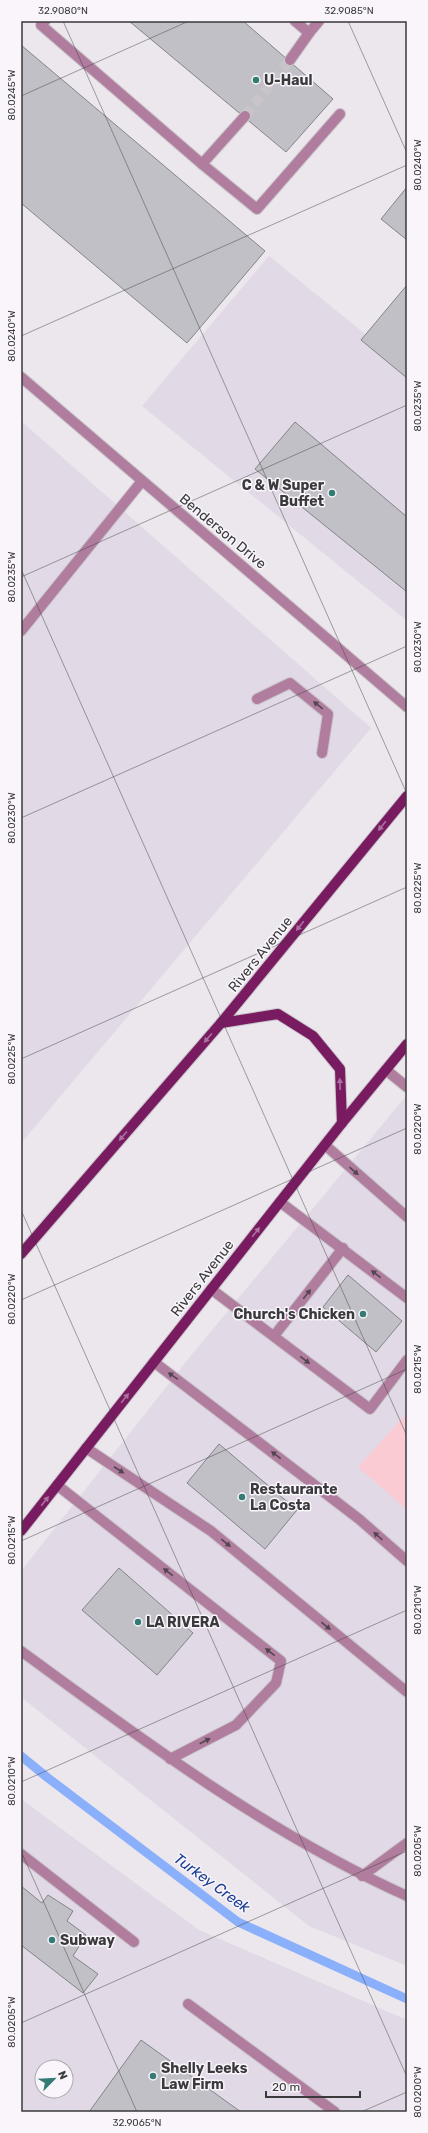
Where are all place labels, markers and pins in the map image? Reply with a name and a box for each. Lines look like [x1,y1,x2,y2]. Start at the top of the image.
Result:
place label: U-Haul [264,72,312,89]
marker: U-Haul [251,75,261,85]
place label: C & W Super Buffet [242,477,325,510]
marker: C & W Super Buffet [327,488,337,498]
place label: Church's Chicken [234,1306,355,1323]
marker: Church's Chicken [358,1309,368,1319]
place label: Restaurante La Costa [250,1481,338,1514]
marker: Restaurante La Costa [237,1492,247,1502]
place label: LA RIVERA [146,1614,220,1631]
marker: LA RIVERA [133,1617,143,1627]
place label: Subway [60,1932,115,1949]
marker: Subway [47,1935,57,1945]
place label: Shelly Leeks Law Firm [161,2060,248,2093]
marker: Shelly Leeks Law Firm [148,2071,158,2081]

